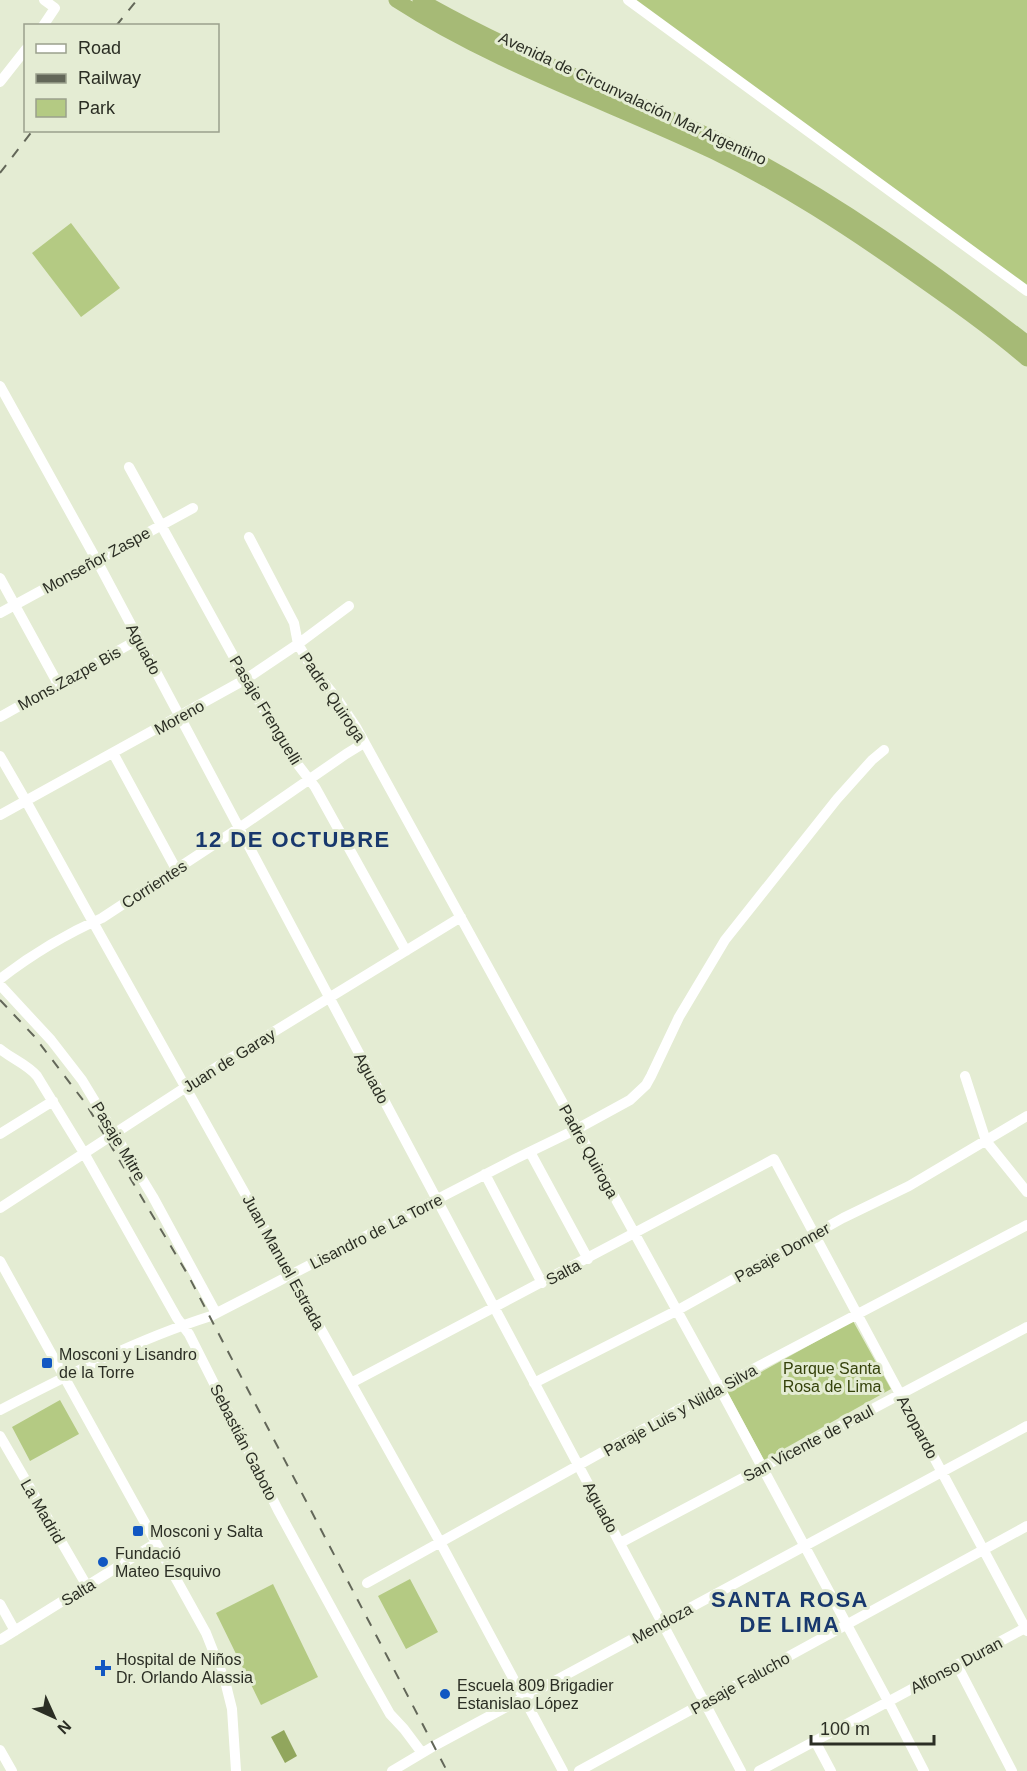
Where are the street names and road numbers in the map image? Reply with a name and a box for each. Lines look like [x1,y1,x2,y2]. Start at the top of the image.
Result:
street label: Avenida de Circunvalación Mar Argentino [496,29,769,168]
street label: Monseñor Zaspe [40,524,153,597]
street label: Aguado [123,621,164,678]
street label: Mons.Zazpe Bis [15,643,124,714]
street label: Padre Quiroga [296,649,369,745]
street label: Pasaje Frenguelli [226,653,305,768]
street label: Moreno [151,697,207,738]
street label: Corrientes [119,857,190,912]
street label: Juan de Garay [180,1025,278,1095]
street label: Aguado [351,1050,392,1107]
street label: Pasaje Mitre [88,1099,149,1184]
street label: Padre Quiroga [556,1102,621,1201]
street label: Lisandro de La Torre [307,1191,445,1272]
street label: Juan Manuel Estrada [239,1192,328,1333]
street label: Pasaje Donner [732,1219,833,1286]
street label: Salta [543,1256,583,1289]
street label: Paraje Luis y Nilda Silva [601,1361,760,1460]
street label: Sebastián Gaboto [207,1381,280,1503]
street label: Azopardo [894,1393,941,1462]
street label: San Vicente de Paul [740,1402,876,1485]
street label: La Madrid [17,1476,68,1546]
street label: Aguado [580,1479,621,1536]
street label: Salta [58,1575,98,1609]
street label: Mendoza [629,1600,695,1647]
street label: Alfonso Duran [907,1634,1005,1697]
street label: Pasaje Falucho [688,1649,793,1718]

